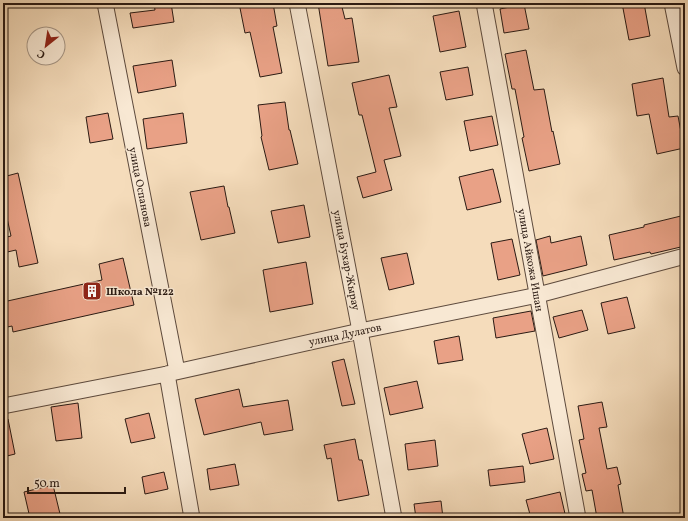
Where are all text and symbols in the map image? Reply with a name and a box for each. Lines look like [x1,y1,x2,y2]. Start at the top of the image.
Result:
north arrow [26,26,66,66]
text: С [35,45,49,62]
street label: улица Оспанова [124,146,155,229]
street label: улица Айкожа Ишан [513,207,546,313]
street label: улица Бухар-Жырау [328,209,363,312]
building icon: Школа №122 [81,280,103,302]
place label: Школа №122 [106,285,174,300]
street label: улица Дулатов [308,320,383,350]
scale bar [28,469,125,495]
text: 50 m [34,476,60,492]

